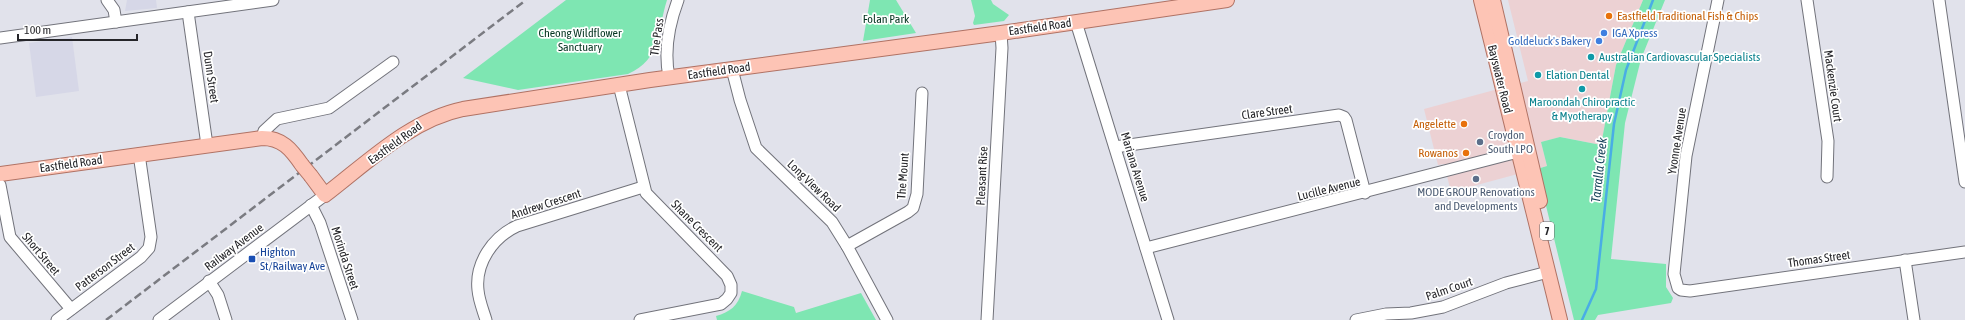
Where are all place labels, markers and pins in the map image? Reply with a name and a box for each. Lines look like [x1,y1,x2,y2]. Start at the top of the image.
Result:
place label: Eastfield Traditional Fish & Chips [1617,9,1758,23]
marker: Eastfield Traditional Fish & Chips [1604,11,1614,21]
place label: IGA Xpress [1612,26,1658,40]
marker: IGA Xpress [1599,28,1609,38]
place label: Goldeluck's Bakery [1508,34,1591,48]
marker: Goldeluck's Bakery [1594,36,1604,46]
place label: Australian Cardiovascular Specialists [1599,50,1760,64]
marker: Australian Cardiovascular Specialists [1586,52,1596,62]
place label: Elation Dental [1546,68,1610,82]
marker: Elation Dental [1533,70,1543,80]
marker: Maroondah Chiropractic & Myotherapy [1577,84,1587,94]
place label: Maroondah Chiropractic & Myotherapy [1529,95,1635,123]
place label: Angelette [1413,117,1456,131]
marker: Angelette [1459,119,1469,129]
place label: Croydon South LPO [1488,128,1533,156]
marker: Croydon South LPO [1475,137,1485,147]
place label: Rowanos [1418,146,1458,160]
marker: Rowanos [1461,148,1471,158]
marker: MODE GROUP Renovations and Developments [1471,174,1481,184]
place label: MODE GROUP Renovations and Developments [1417,185,1535,213]
place label: Highton St/Railway Ave [260,245,325,273]
marker: Highton St/Railway Ave [247,254,257,264]

